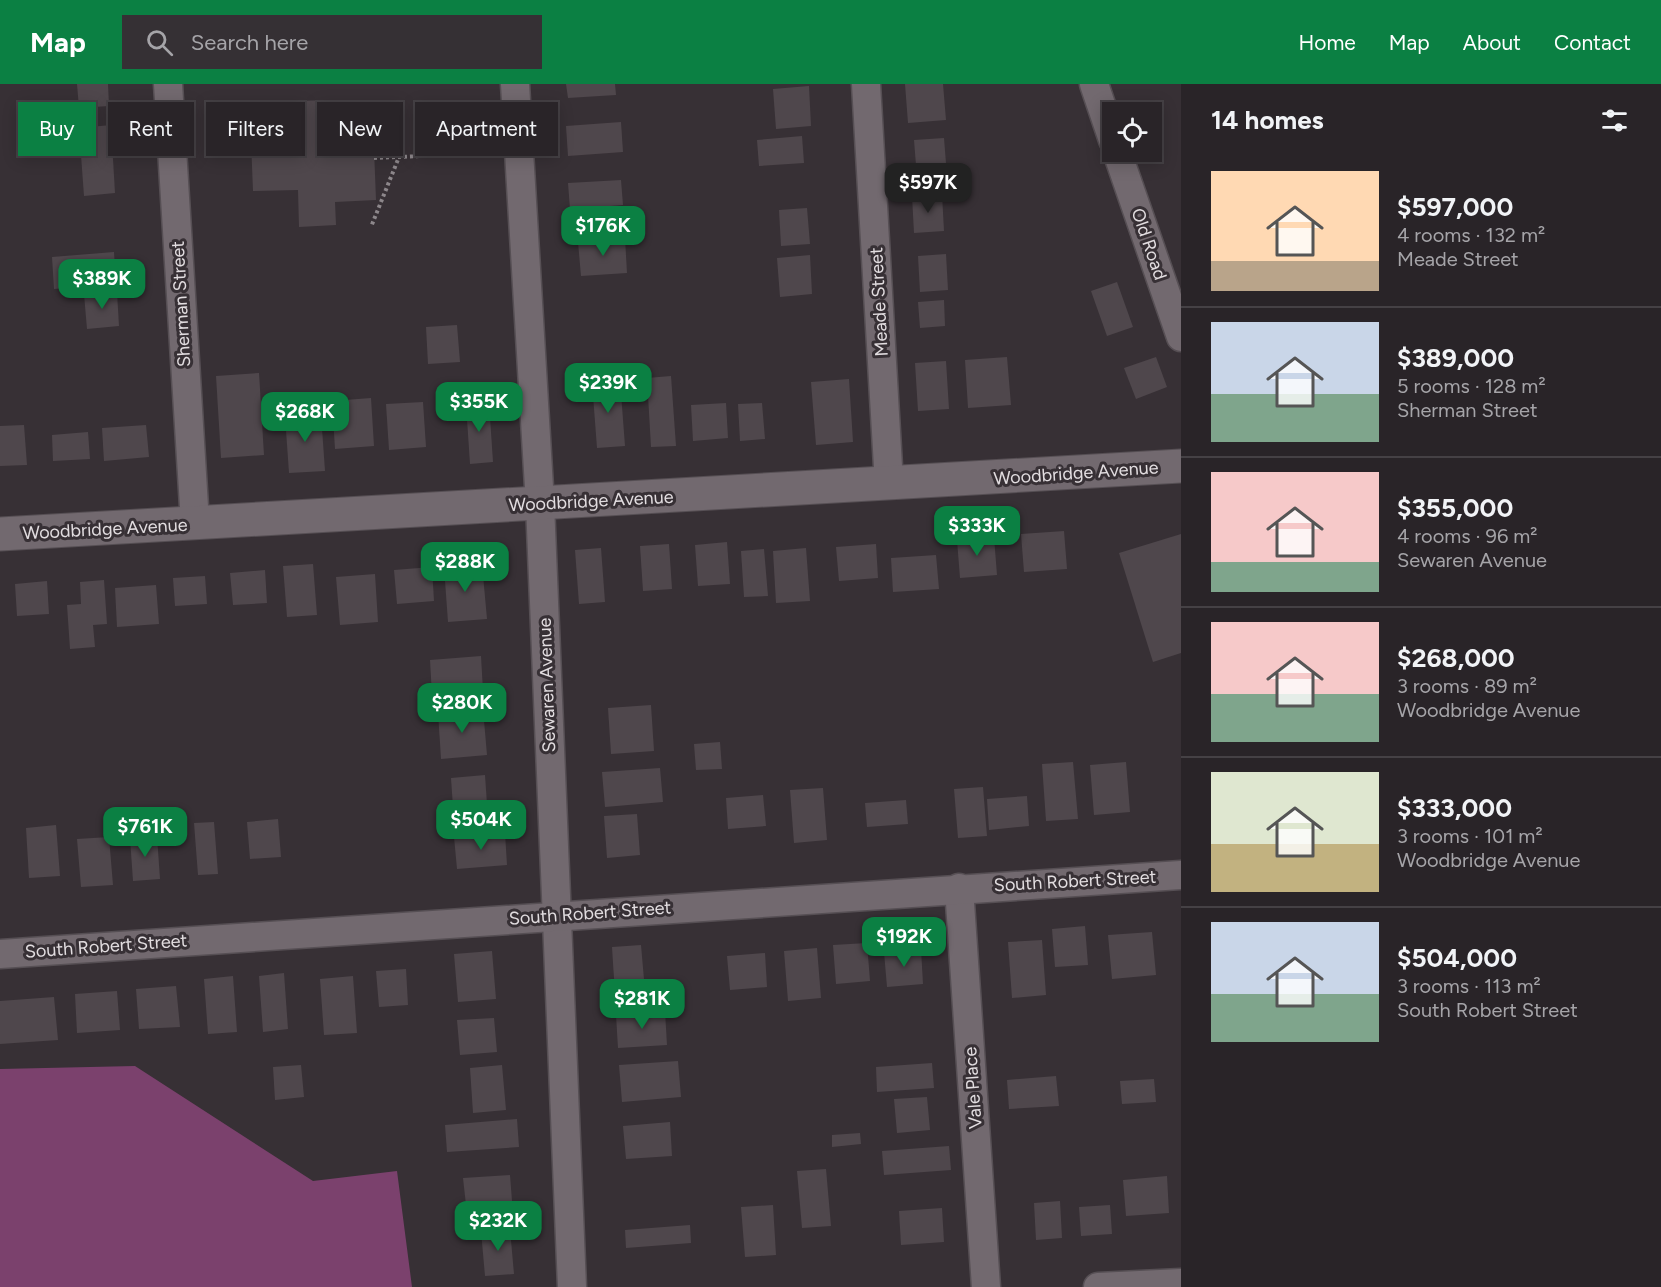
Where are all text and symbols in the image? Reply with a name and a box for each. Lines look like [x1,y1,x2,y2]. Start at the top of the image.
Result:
search box [122,15,542,69]
text: Map [30,25,86,59]
icon: search [143,26,176,59]
text: Search here [191,29,308,56]
text: Home [1299,30,1356,55]
text: Map [1389,30,1430,55]
text: About [1463,30,1521,55]
text: Contact [1554,30,1631,55]
chip: Buy [18,102,96,156]
chip: Rent [108,102,194,156]
chip: Filters [206,102,305,156]
chip: New [317,102,403,156]
chip: Apartment [415,102,558,156]
map controls [1102,102,1162,162]
button: locate [1102,102,1162,162]
text: 14 homes [1211,104,1324,136]
icon: filters [1598,104,1631,137]
pin: $597K [886,163,970,214]
text: $597K [899,170,957,194]
text: $597,000 [1397,191,1513,223]
icon: home [1259,195,1331,267]
street label: Old Road [1126,205,1172,283]
pin: $176K [561,206,645,257]
text: $176K [575,213,631,237]
text: 4 rooms · 132 m² [1397,223,1545,247]
street label: Sherman Street [167,240,195,368]
street label: Meade Street [865,247,893,357]
text: Meade Street [1397,247,1519,271]
pin: $389K [60,259,144,310]
text: $389K [72,266,132,290]
text: $389,000 [1397,342,1514,374]
icon: home [1259,346,1331,418]
pin: $239K [566,363,650,414]
text: $239K [579,370,637,394]
text: 5 rooms · 128 m² [1397,374,1546,398]
pin: $355K [437,382,521,433]
text: $355K [450,389,508,413]
pin: $268K [263,392,347,443]
text: Sherman Street [1397,398,1537,422]
text: $268K [275,399,335,423]
street label: Woodbridge Avenue [993,456,1159,490]
street label: Woodbridge Avenue [508,486,674,516]
text: $355,000 [1397,492,1513,524]
icon: home [1259,496,1331,568]
pin: $333K [935,506,1019,557]
text: $333K [948,513,1006,537]
street label: Woodbridge Avenue [22,514,188,544]
text: 4 rooms · 96 m² [1397,524,1537,548]
pin: $288K [423,542,507,593]
text: Sewaren Avenue [1397,548,1547,572]
text: $288K [435,549,495,573]
street label: Sewaren Avenue [534,617,560,753]
text: $268,000 [1397,642,1515,674]
icon: home [1259,646,1331,718]
text: 3 rooms · 89 m² [1397,674,1537,698]
pin: $280K [420,683,504,734]
text: $280K [431,690,493,714]
text: Woodbridge Avenue [1397,698,1580,722]
text: $333,000 [1397,792,1512,824]
icon: home [1259,796,1331,868]
pin: $504K [439,800,523,851]
pin: $761K [103,807,187,858]
text: $504K [450,807,512,831]
text: $761K [117,814,173,838]
text: 3 rooms · 101 m² [1397,824,1543,848]
text: Woodbridge Avenue [1397,848,1580,872]
street label: South Robert Street [993,866,1157,896]
street label: South Robert Street [508,896,672,930]
pin: $192K [862,917,946,968]
text: $192K [876,924,932,948]
street label: South Robert Street [24,929,188,963]
text: $504,000 [1397,942,1517,974]
icon: home [1259,946,1331,1018]
text: 3 rooms · 113 m² [1397,974,1541,998]
pin: $281K [600,979,684,1030]
text: $281K [614,986,670,1010]
text: South Robert Street [1397,998,1578,1022]
street label: Vale Place [959,1046,987,1130]
pin: $232K [456,1201,540,1252]
text: $232K [469,1208,527,1232]

